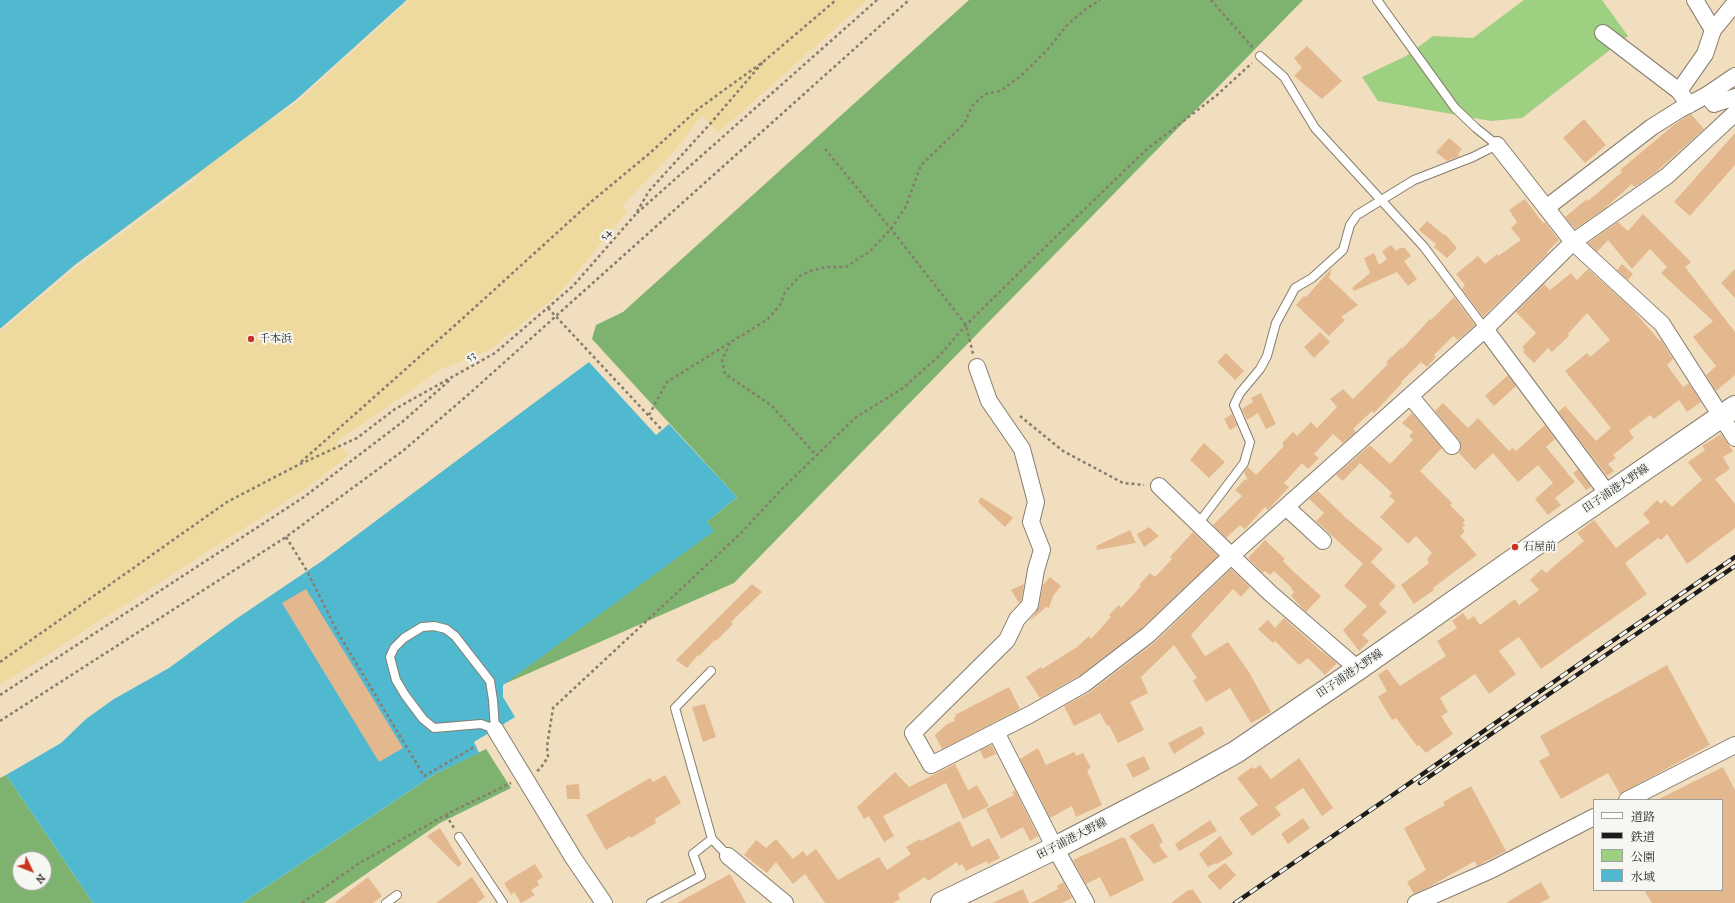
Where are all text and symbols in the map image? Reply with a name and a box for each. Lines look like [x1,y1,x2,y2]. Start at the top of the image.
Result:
street label: 54 [597,226,615,244]
place label: 千本浜 [259,332,292,346]
marker: 千本浜 [246,334,256,344]
street label: 53 [464,349,478,365]
street label: 田子浦港大野線 [1580,462,1652,516]
place label: 石屋前 [1523,540,1556,554]
marker: 石屋前 [1510,542,1520,552]
street label: 田子浦港大野線 [1314,647,1386,701]
legend [1593,799,1723,891]
text: 道路 [1631,810,1655,824]
street label: 田子浦港大野線 [1035,816,1109,862]
text: 鉄道 [1631,830,1655,844]
text: 公園 [1631,850,1655,864]
north arrow [12,851,52,891]
text: 水域 [1631,870,1655,884]
text: N [33,871,48,886]

